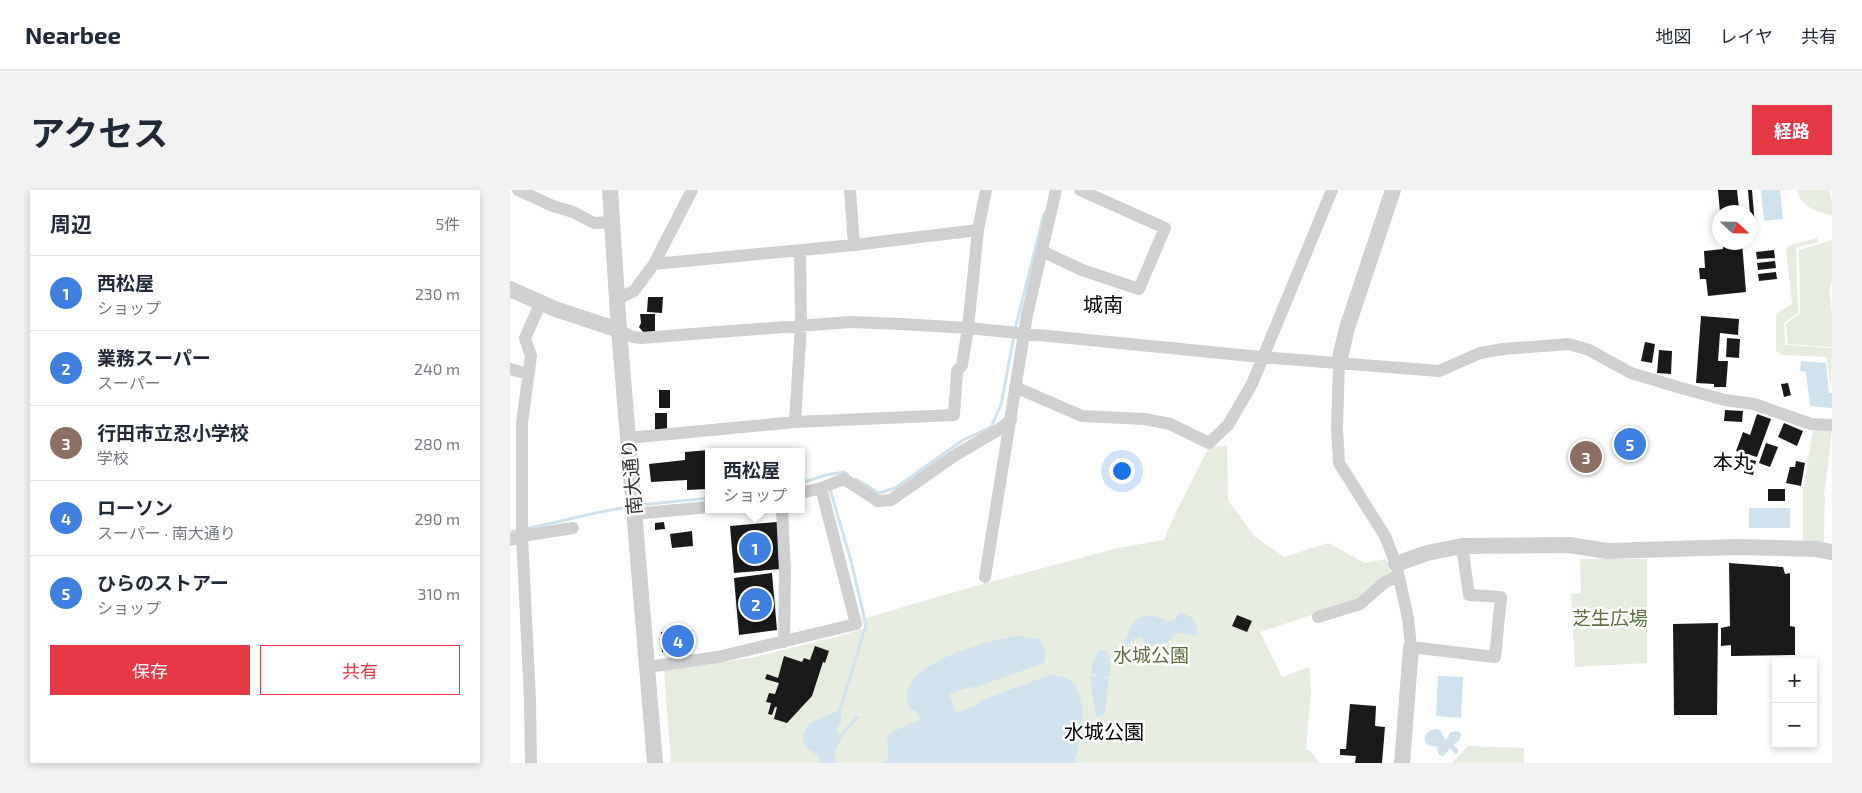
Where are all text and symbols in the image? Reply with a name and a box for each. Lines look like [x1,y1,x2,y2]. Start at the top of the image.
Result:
text: Nearbee [25,20,121,49]
text: 地図 [1656,25,1692,47]
text: レイヤ [1720,25,1773,47]
text: 共有 [1801,25,1837,47]
button: 経路 [1752,105,1832,155]
text: アクセス [30,111,168,153]
north arrow [1712,205,1757,250]
text: 周辺 [50,211,92,236]
text: 5件 [435,214,460,233]
text: 西松屋 [97,271,154,294]
text: 1 [63,284,69,303]
text: 230 m [415,284,460,303]
district label: 城南 [1083,292,1123,316]
text: ショップ [97,298,161,317]
text: 業務スーパー [97,346,211,369]
text: 2 [61,359,71,378]
text: 240 m [414,359,460,378]
text: スーパー [97,373,161,392]
text: 行田市立忍小学校 [97,421,249,444]
pin: 5 [1614,425,1646,463]
text: 3 [61,434,71,453]
text: 280 m [414,434,460,453]
street label: 南大通り [616,438,646,516]
pin: 3 [1570,438,1602,476]
text: 学校 [97,448,129,467]
popup [705,448,805,513]
district label: 本丸 [1713,449,1753,473]
text: 西松屋 [723,458,780,481]
your location [1109,458,1135,484]
text: ショップ [723,485,787,504]
text: ローソン [97,496,173,519]
text: 4 [61,509,71,528]
text: 290 m [415,509,460,528]
text: スーパー · 南大通り [97,523,236,542]
pin: 1 [739,529,771,567]
text: ひらのストアー [97,571,229,594]
text: 5 [62,584,70,603]
text: 310 m [418,584,460,603]
pin: 2 [740,585,772,623]
text: ショップ [97,598,161,617]
park label: 芝生広場 [1572,606,1648,629]
pin: 4 [662,622,694,660]
park label: 水城公園 [1113,643,1189,666]
button: 保存 [50,645,250,695]
button: 共有 [260,645,460,695]
map controls [1772,658,1817,748]
button: + [1772,658,1817,703]
button: − [1772,703,1817,748]
district label: 水城公園 [1064,719,1144,743]

